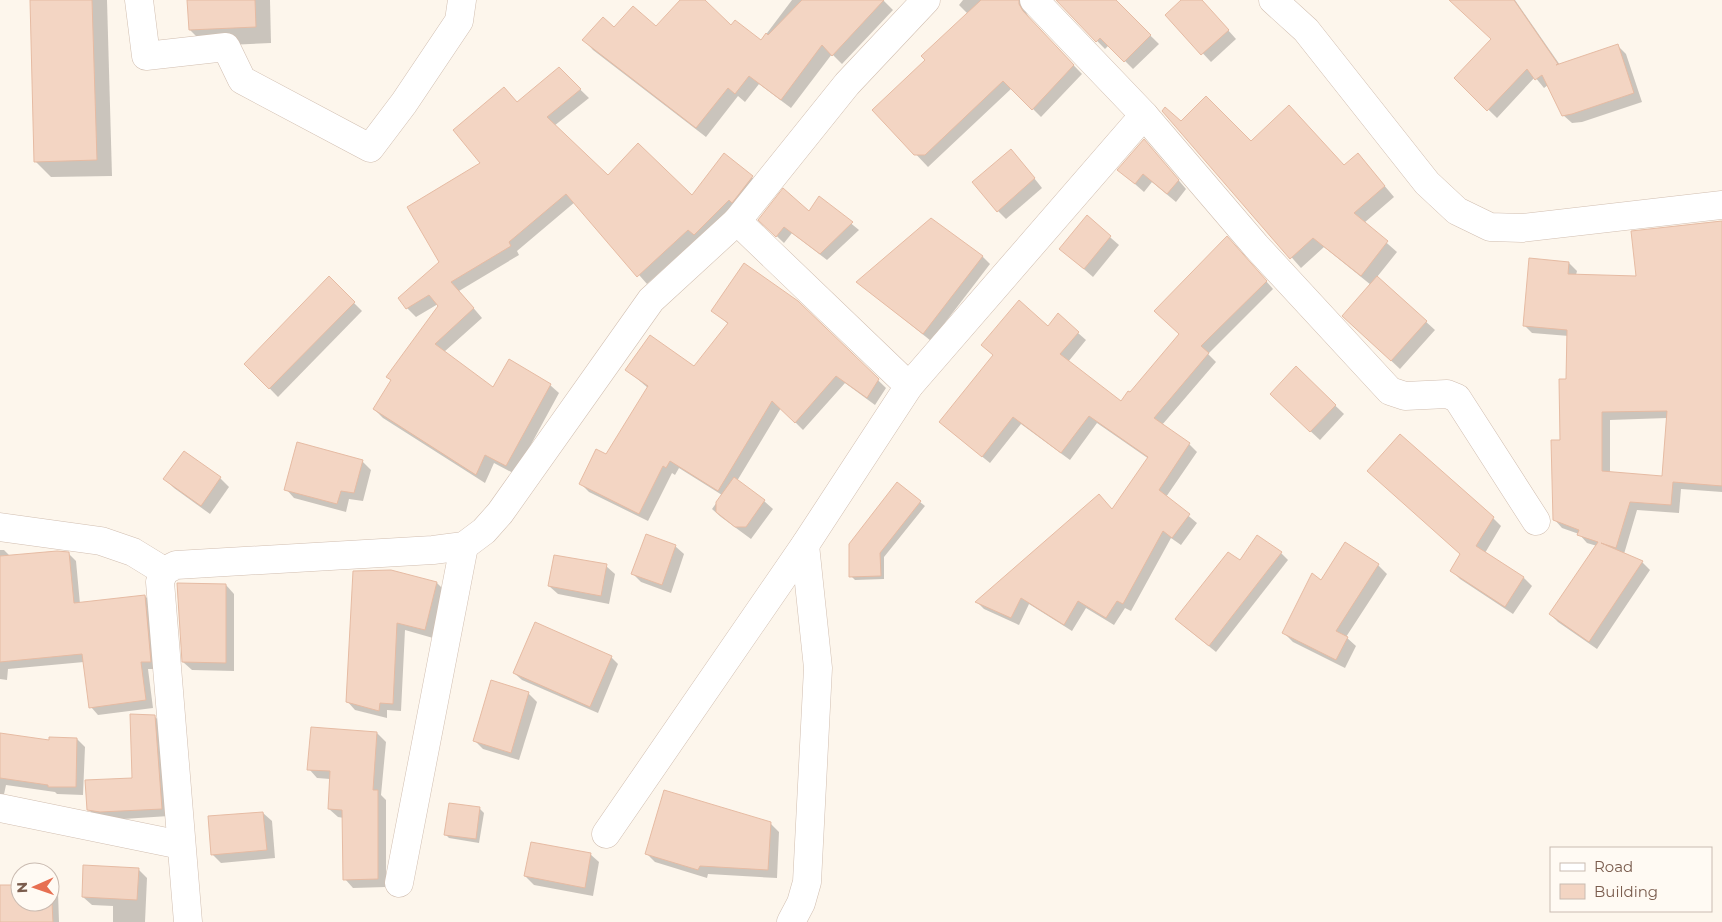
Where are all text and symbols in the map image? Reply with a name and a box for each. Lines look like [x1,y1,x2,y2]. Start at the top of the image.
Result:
legend [1550,847,1712,912]
text: Road [1594,857,1633,876]
north arrow [10,862,60,912]
text: N [13,881,31,893]
text: Building [1594,882,1658,901]

